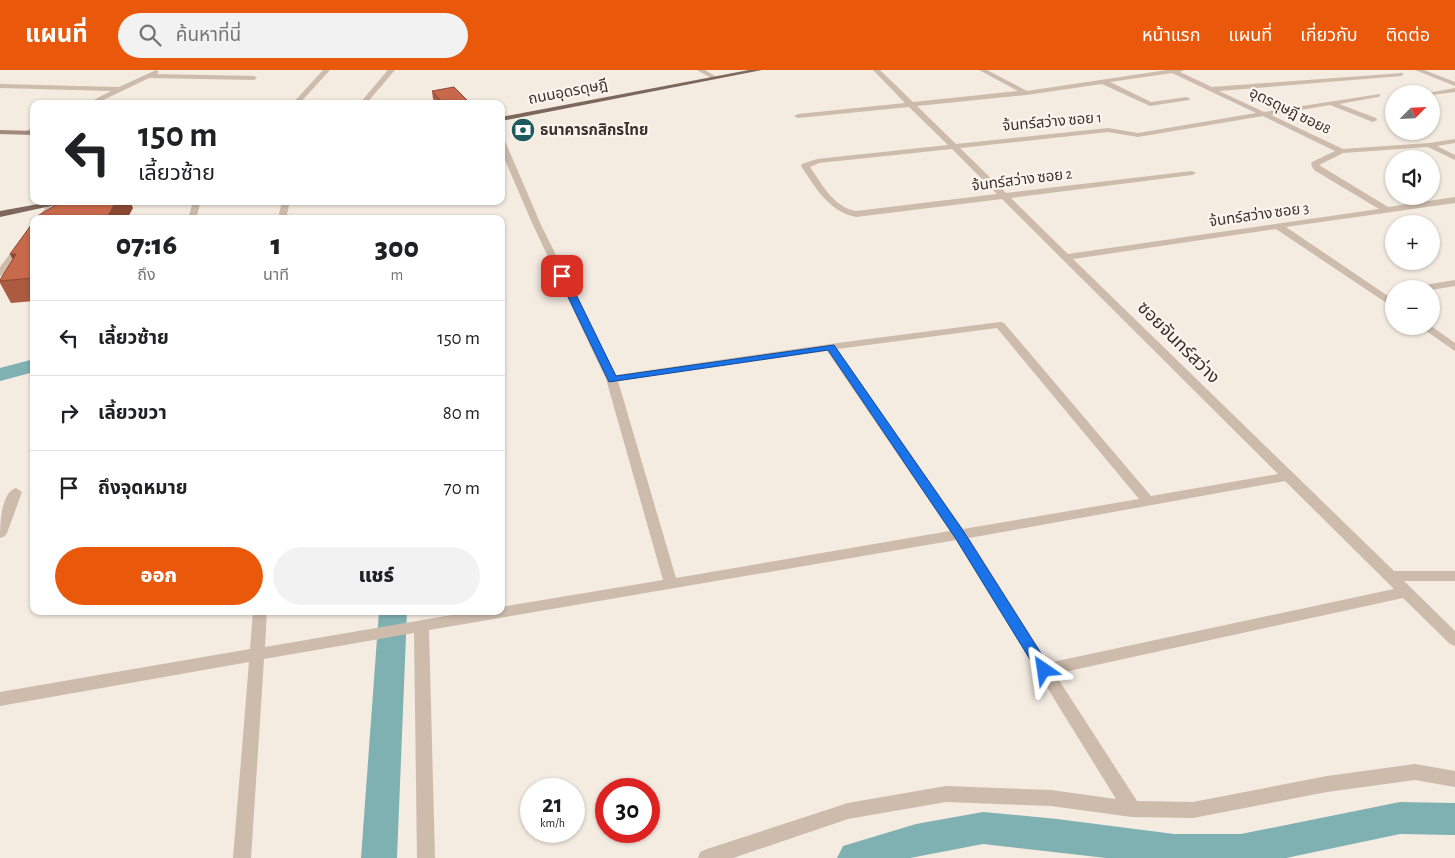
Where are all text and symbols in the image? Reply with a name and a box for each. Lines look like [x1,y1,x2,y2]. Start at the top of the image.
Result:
search box [118,13,468,58]
icon: search [136,21,164,49]
text: แผนที่ [25,23,88,47]
text: ค้นหาที่นี่ [176,26,241,45]
text: หน้าแรก [1142,27,1200,45]
text: แผนที่ [1228,27,1272,45]
text: เกี่ยวกับ [1300,27,1358,45]
text: ติดต่อ [1386,27,1430,45]
street label: ถนนอุดรดุษฎี [527,76,609,108]
street label: อุดรดุษฎี ซอย8 [1246,84,1334,138]
north arrow [1385,85,1440,140]
map controls [1385,85,1440,335]
street label: จ้นทร์สว่าง ซอย 1 [1002,108,1102,134]
bank icon: ธนาคารกสิกรไทย [510,117,536,143]
text: 150 m [138,118,218,153]
icon: left [55,120,120,185]
place label: ธนาคารกสิกรไทย [540,122,648,138]
button: sound [1385,150,1440,205]
text: เลี้ยวซ้าย [138,162,215,184]
street label: จ้นทร์สว่าง ซอย 2 [971,164,1073,194]
street label: จ้นทร์สว่าง ซอย 3 [1208,199,1310,229]
button: + [1385,215,1440,270]
text: 07:16 [116,230,177,260]
text: 1 [270,230,282,260]
text: 300 [375,233,419,263]
pin [541,255,583,297]
icon: arrive [548,262,576,290]
text: ถึง [137,267,156,283]
text: นาที [263,267,289,283]
text: m [391,267,403,283]
button: − [1385,280,1440,335]
street label: ซอยจันทร์สว่าง [1134,298,1223,387]
icon: left [55,324,83,352]
text: เลี้ยวซ้าย [98,329,169,348]
text: 150 m [437,329,480,348]
icon: right [55,399,83,427]
text: เลี้ยวขวา [98,404,167,423]
text: 80 m [443,404,480,423]
icon: arrive [55,474,83,502]
text: ถึงจุดหมาย [98,479,188,498]
text: 70 m [444,479,480,498]
button: ออก [55,547,263,605]
button: แชร์ [273,547,480,605]
position arrow [1017,643,1069,695]
speed limit sign: 30 [595,778,660,843]
text: 21 [542,792,563,817]
text: km/h [540,817,565,829]

